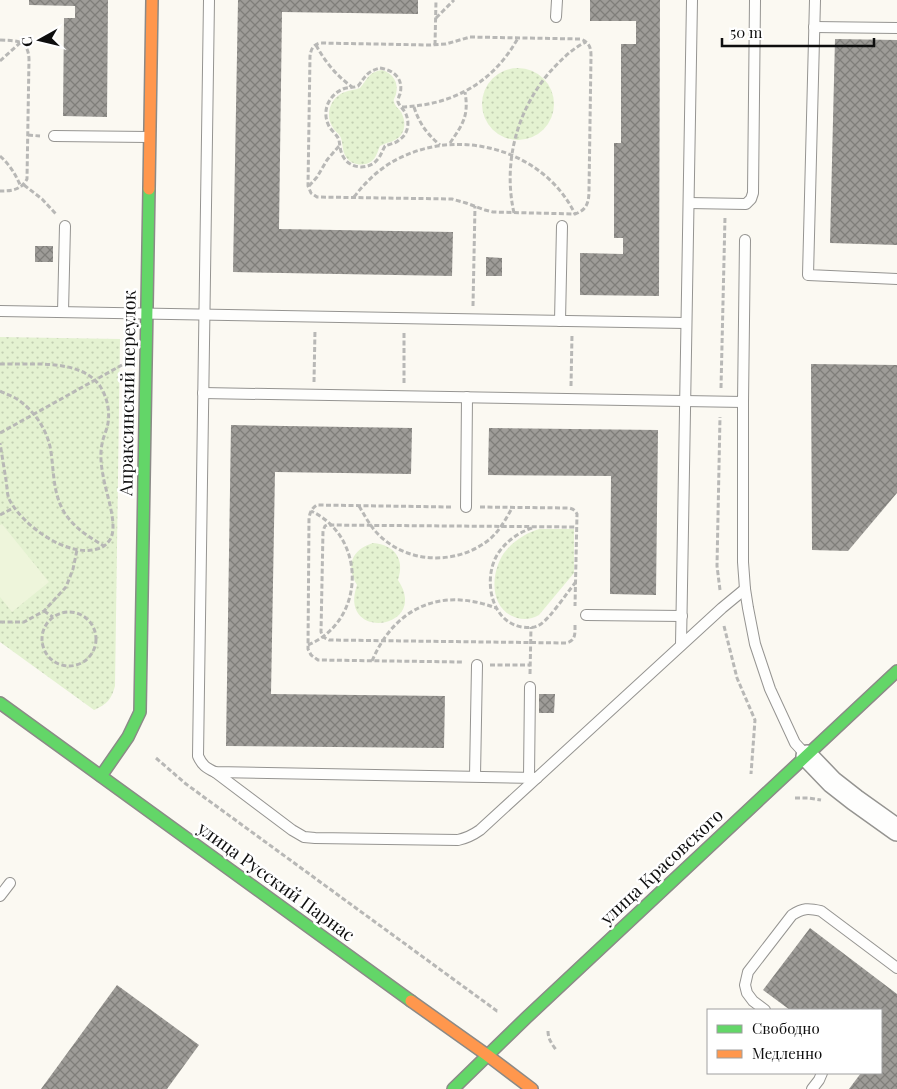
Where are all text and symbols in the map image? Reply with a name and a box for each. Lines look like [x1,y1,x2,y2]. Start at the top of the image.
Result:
north arrow [15,15,65,65]
scale bar [722,15,874,47]
text: 50 m [730,22,763,42]
text: С [17,36,37,48]
street label: Апраксинский переулок [113,290,141,497]
street label: улица Красовского [594,803,728,930]
street label: улица Русский Парнас [192,815,360,947]
legend [707,1009,882,1074]
text: Свободно [752,1018,820,1038]
text: Медленно [752,1043,822,1063]

